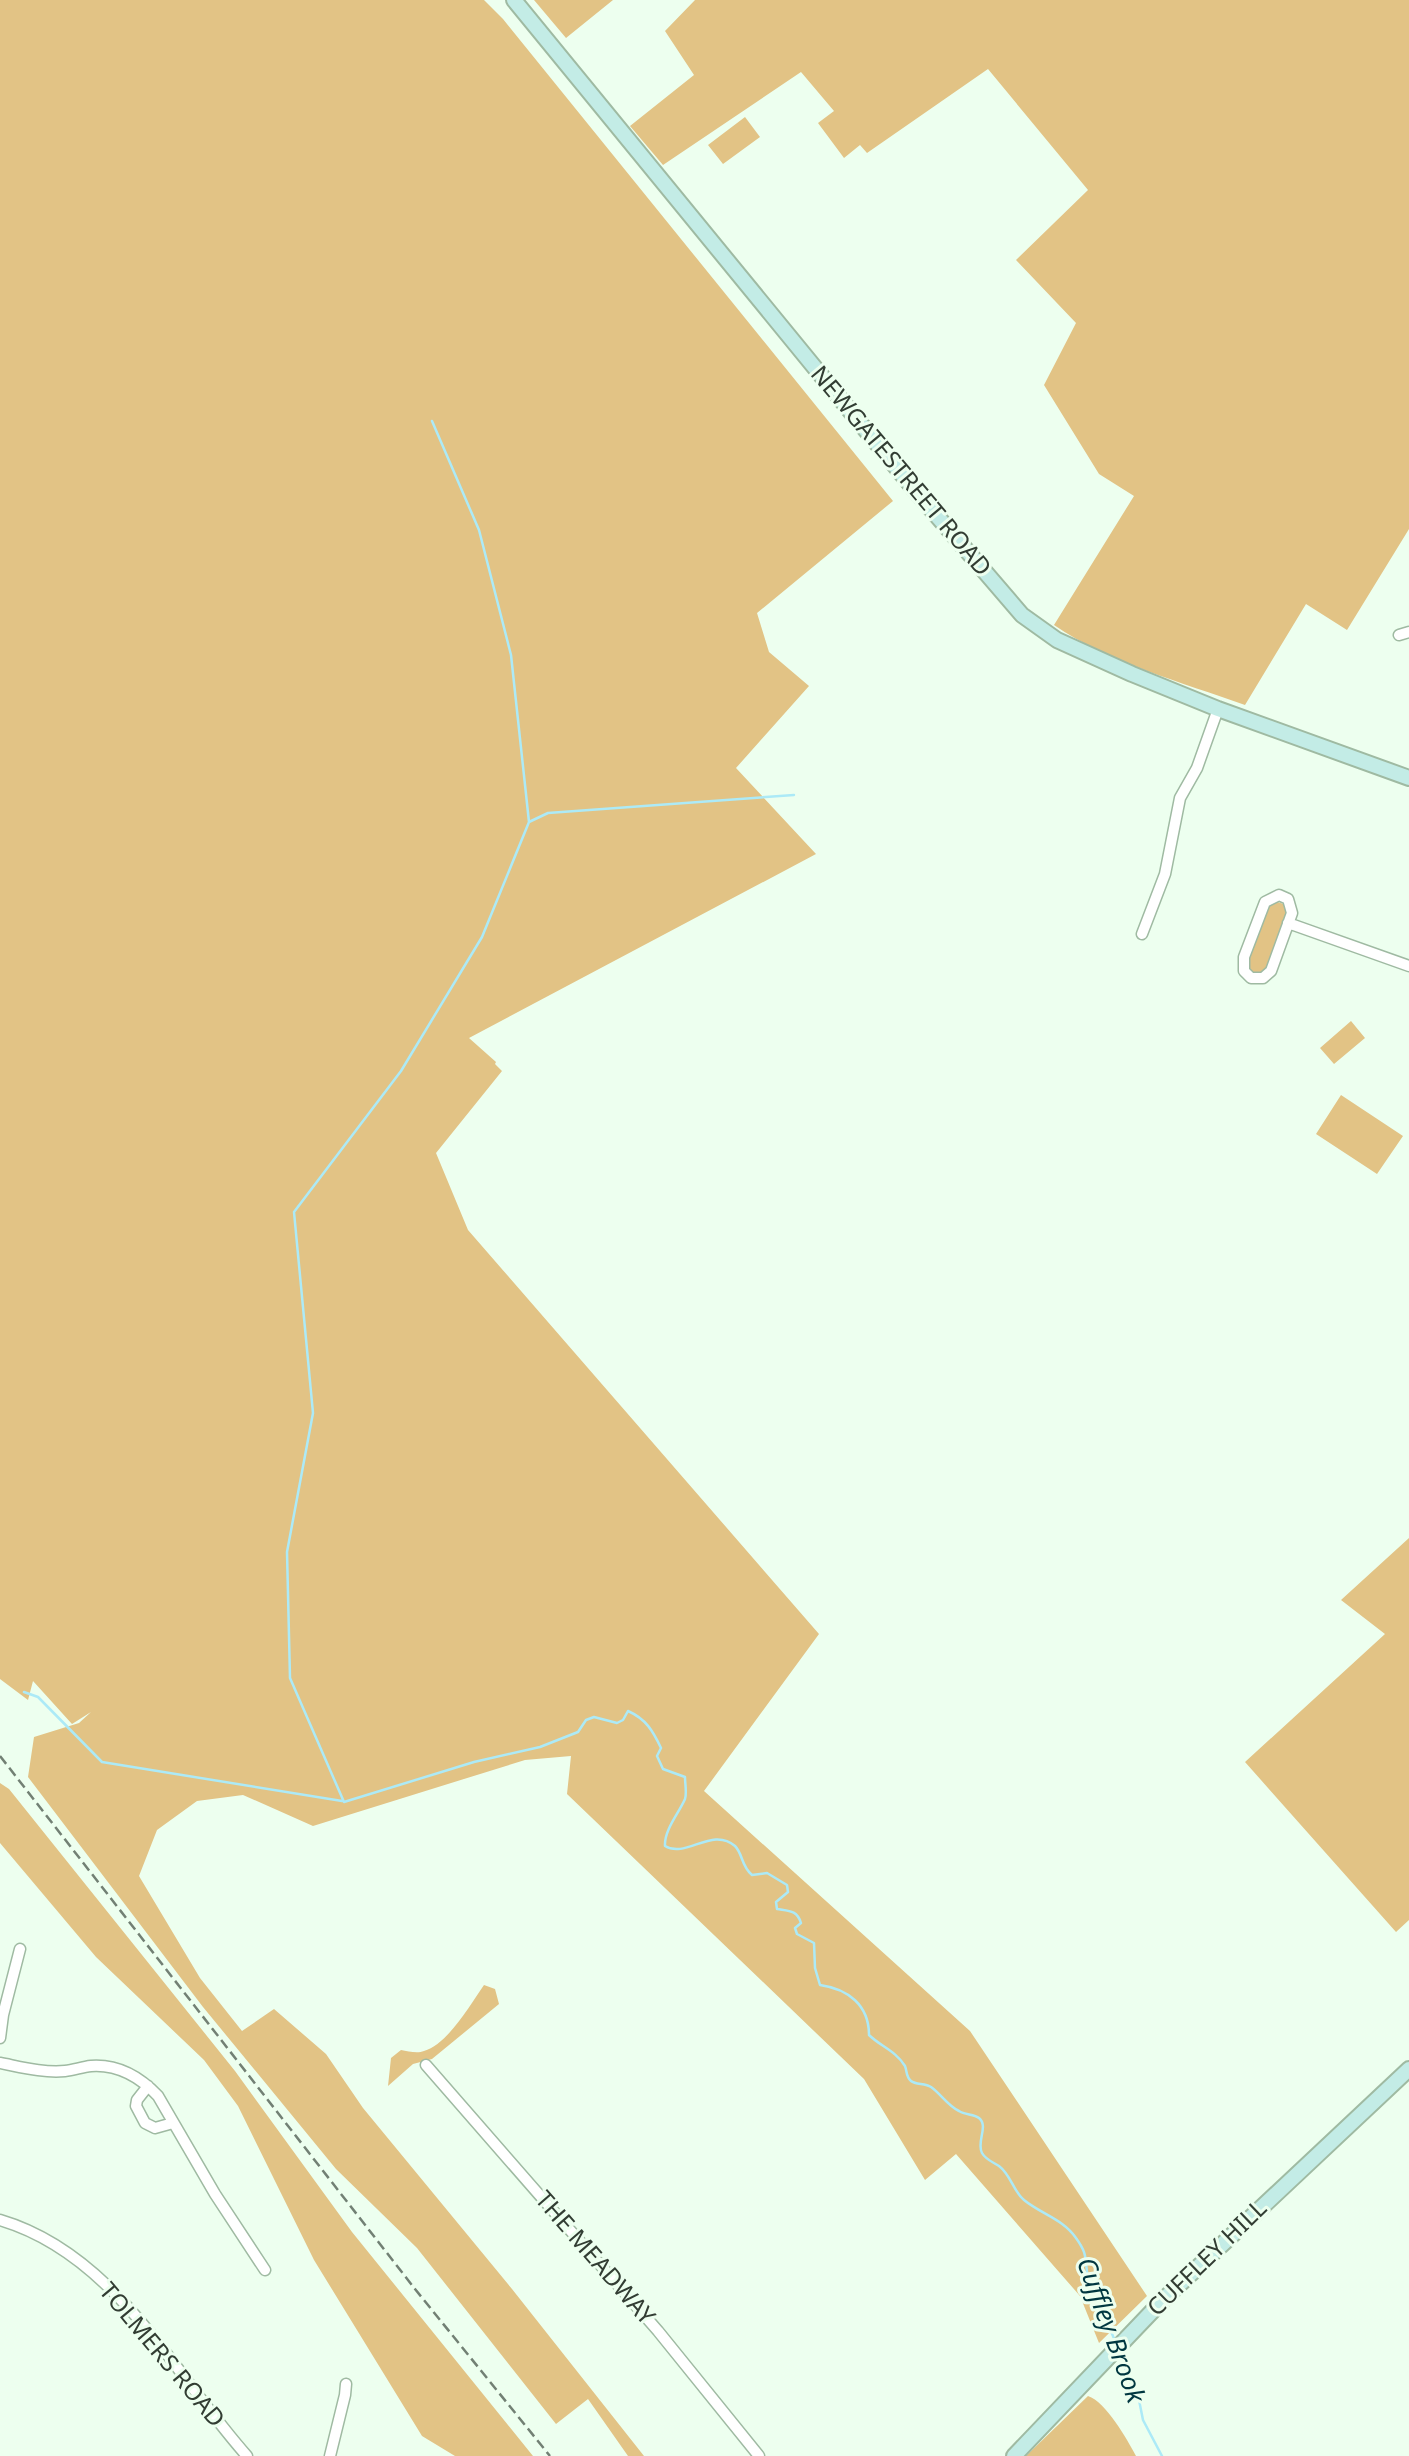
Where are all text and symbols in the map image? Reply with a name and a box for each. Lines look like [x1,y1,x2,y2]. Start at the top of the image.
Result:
street label: NEWGATESTREET ROAD [804,358,1000,582]
street label: THE MEADWAY [529,2183,664,2331]
street label: CUFFLEY HILL [1139,2191,1273,2322]
water label: Cuffley Brook [1069,2252,1155,2409]
street label: TOLMERS ROAD [93,2275,234,2433]

